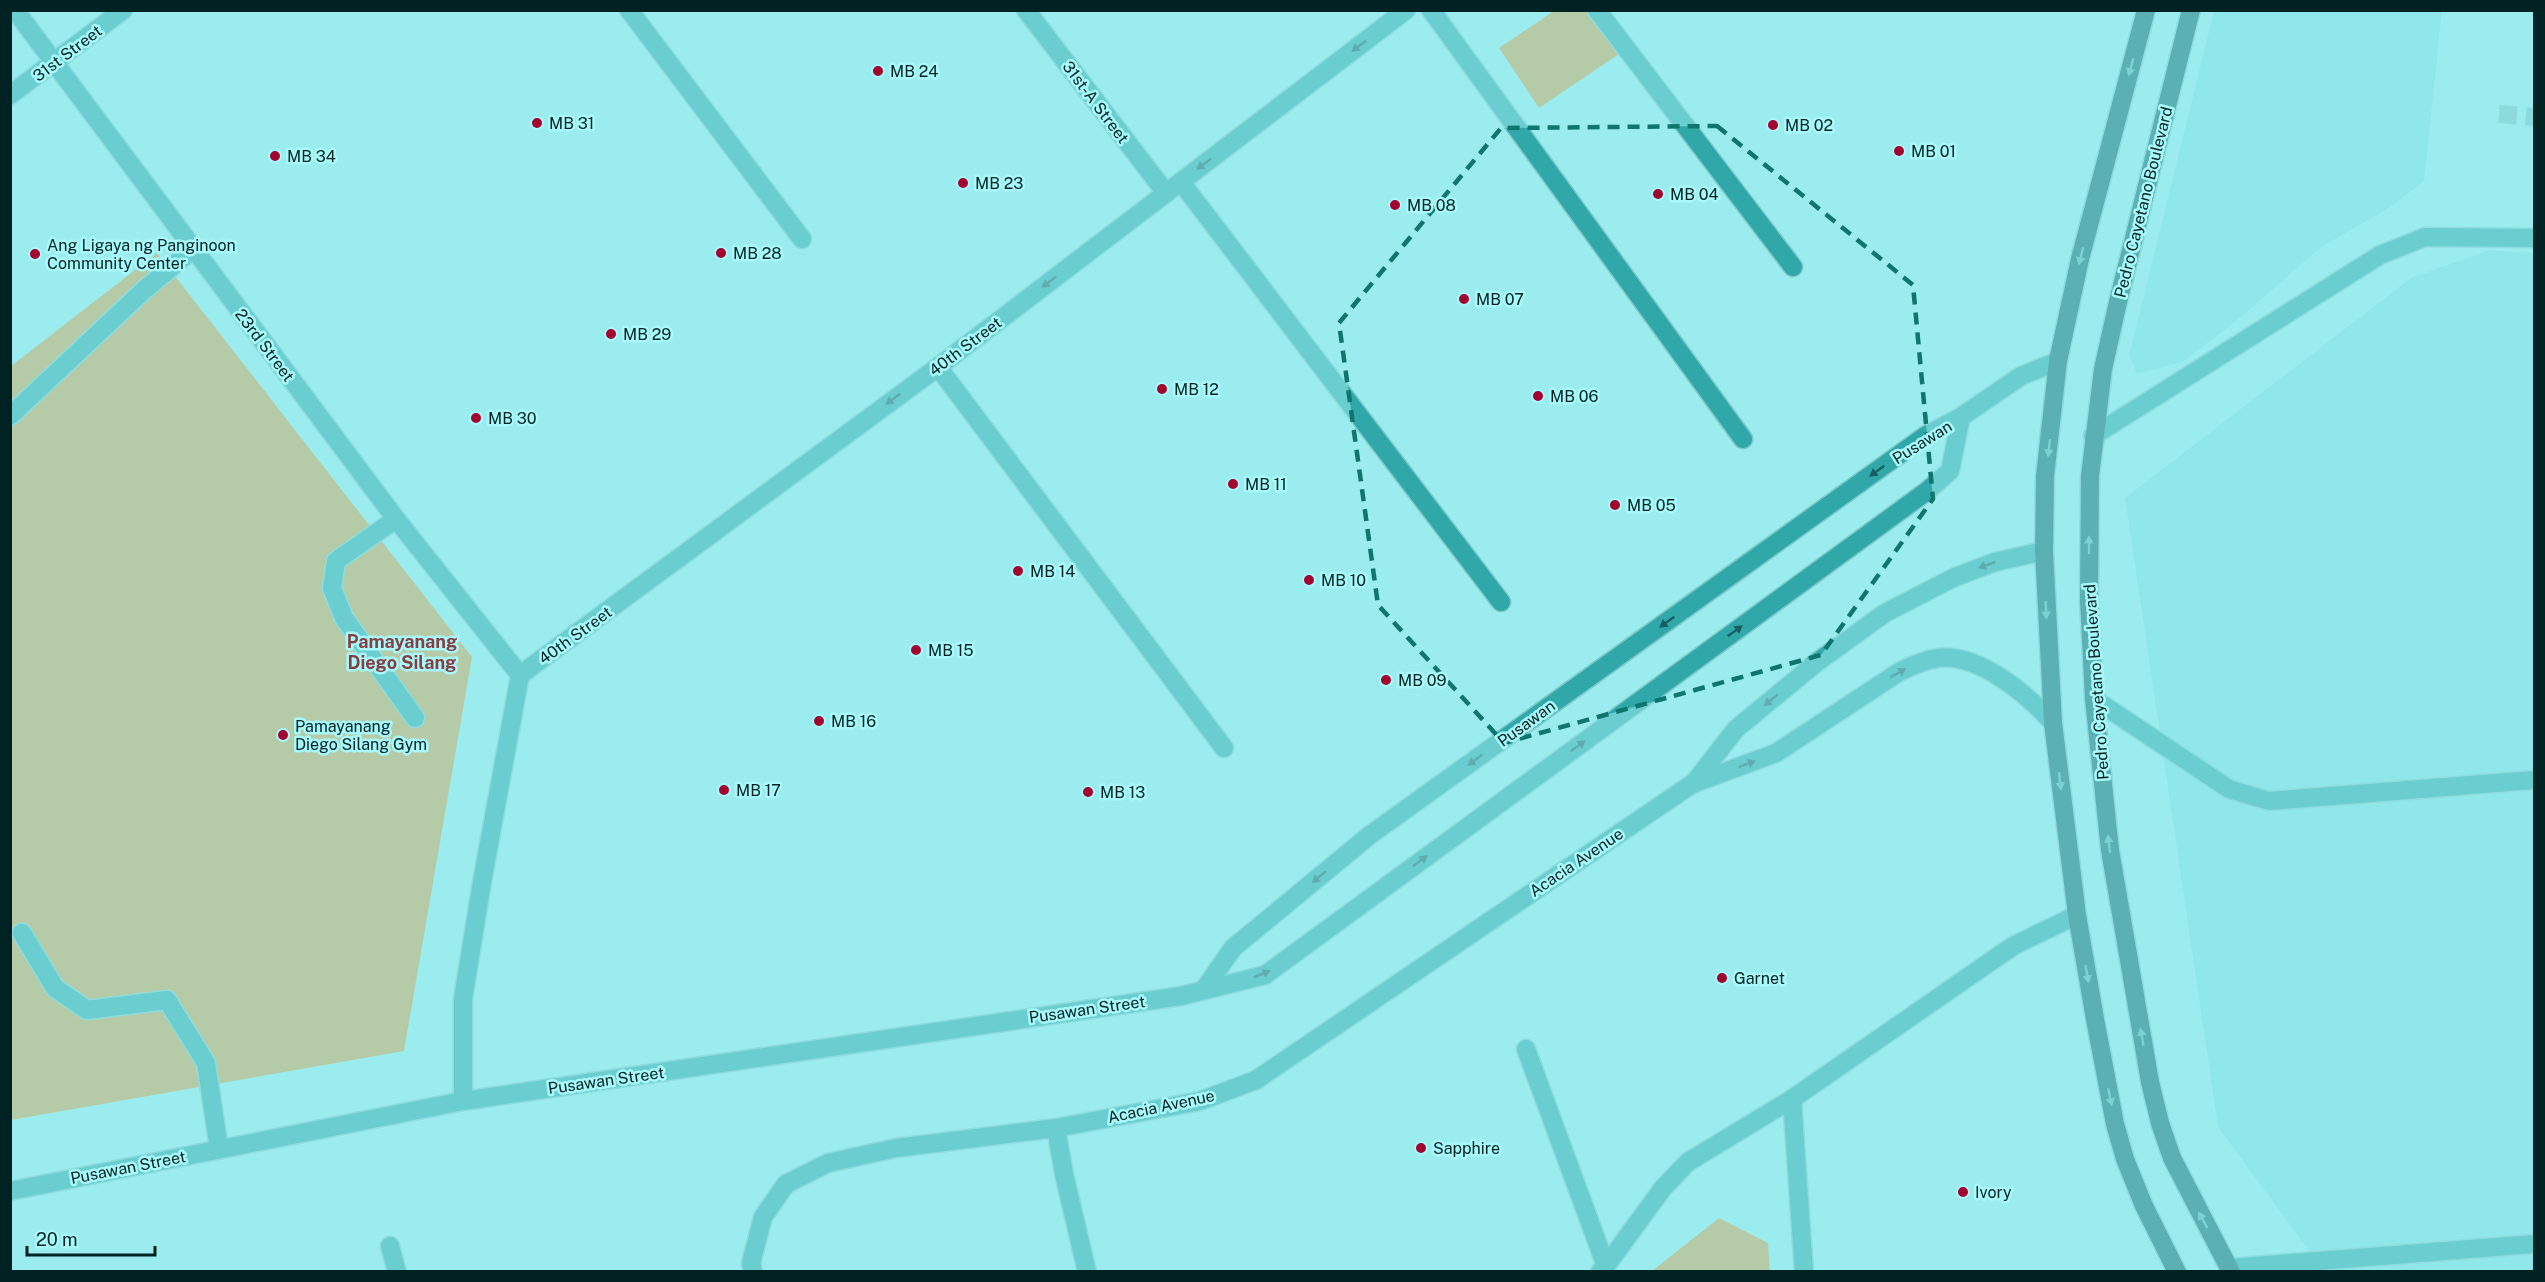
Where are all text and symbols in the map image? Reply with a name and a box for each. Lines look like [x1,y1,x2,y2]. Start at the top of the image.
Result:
street label: 31st Street [29,21,106,85]
one-way arrow [1352,40,1368,52]
street label: 31st-A Street [1059,57,1133,147]
one-way arrow [2125,58,2135,76]
place label: MB 24 [890,62,938,81]
marker: MB 24 [871,64,885,78]
street label: Pedro Cayetano Boulevard [2111,105,2176,300]
place label: MB 31 [549,114,594,133]
marker: MB 31 [530,116,544,130]
place label: MB 02 [1785,116,1833,135]
marker: MB 02 [1766,118,1780,132]
place label: MB 01 [1911,142,1956,161]
marker: MB 01 [1892,144,1906,158]
place label: MB 34 [287,147,336,166]
marker: MB 34 [268,149,282,163]
one-way arrow [1197,158,1213,170]
place label: MB 23 [975,174,1023,193]
marker: MB 23 [956,176,970,190]
place label: MB 04 [1670,185,1719,204]
marker: MB 04 [1651,187,1665,201]
place label: MB 08 [1407,196,1456,215]
marker: MB 08 [1388,198,1402,212]
place label: Ang Ligaya ng Panginoon Community Center [47,236,236,273]
place label: MB 28 [733,244,782,263]
marker: MB 28 [714,246,728,260]
marker: Ang Ligaya ng Panginoon Community Center [28,247,42,261]
one-way arrow [2076,247,2086,265]
one-way arrow [1041,276,1057,288]
place label: MB 07 [1476,290,1524,309]
marker: MB 07 [1457,292,1471,306]
street label: 23rd Street [231,305,298,385]
street label: 40th Street [925,313,1005,380]
place label: MB 29 [623,325,671,344]
marker: MB 29 [604,327,618,341]
place label: MB 12 [1174,380,1219,399]
marker: MB 12 [1155,382,1169,396]
place label: MB 06 [1550,387,1598,406]
marker: MB 06 [1531,389,1545,403]
one-way arrow [886,393,901,405]
place label: MB 30 [488,409,537,428]
marker: MB 30 [469,411,483,425]
street label: Pusawan [1889,417,1955,468]
one-way arrow [2044,438,2053,457]
one-way arrow [1869,465,1885,477]
place label: MB 11 [1245,475,1287,494]
marker: MB 11 [1226,477,1240,491]
place label: MB 05 [1627,496,1676,515]
marker: MB 05 [1608,498,1622,512]
one-way arrow [2084,536,2094,555]
one-way arrow [1978,561,1996,571]
place label: MB 14 [1030,562,1075,581]
marker: MB 14 [1011,564,1025,578]
place label: MB 10 [1321,571,1366,590]
marker: MB 10 [1302,573,1316,587]
street label: Pedro Cayetano Boulevard [2080,583,2113,781]
one-way arrow [2041,600,2051,619]
street label: 40th Street [535,602,616,668]
one-way arrow [1660,616,1676,628]
one-way arrow [1727,625,1743,637]
district label: Pamayanang Diego Silang [347,631,457,673]
place label: MB 15 [928,641,974,660]
marker: MB 15 [909,643,923,657]
one-way arrow [1890,668,1907,678]
place label: MB 09 [1398,671,1446,690]
marker: MB 09 [1379,673,1393,687]
one-way arrow [1763,694,1779,707]
street label: Pusawan [1494,696,1559,751]
place label: MB 16 [831,712,876,731]
marker: MB 16 [812,714,826,728]
place label: Pamayanang Diego Silang Gym [295,717,427,754]
marker: Pamayanang Diego Silang Gym [276,728,290,742]
one-way arrow [1569,740,1585,752]
one-way arrow [1467,754,1483,766]
one-way arrow [1738,758,1756,768]
one-way arrow [2055,772,2065,791]
place label: MB 17 [736,781,781,800]
marker: MB 17 [717,783,731,797]
place label: MB 13 [1100,783,1145,802]
marker: MB 13 [1081,785,1095,799]
street label: Acacia Avenue [1526,824,1627,901]
one-way arrow [2105,835,2114,854]
one-way arrow [1412,855,1428,867]
one-way arrow [1311,871,1327,884]
one-way arrow [2083,965,2092,984]
one-way arrow [1253,969,1271,979]
place label: Garnet [1734,969,1785,988]
marker: Garnet [1715,971,1729,985]
street label: Pusawan Street [1028,992,1146,1027]
one-way arrow [2137,1027,2146,1046]
street label: Pusawan Street [547,1063,665,1098]
street label: Acacia Avenue [1106,1086,1216,1127]
one-way arrow [2106,1088,2115,1107]
place label: Sapphire [1433,1139,1500,1158]
marker: Sapphire [1414,1141,1428,1155]
street label: Pusawan Street [69,1147,187,1188]
place label: Ivory [1975,1183,2012,1202]
marker: Ivory [1956,1185,1970,1199]
one-way arrow [2198,1211,2208,1228]
scale bar [27,1219,154,1257]
text: 20 m [36,1229,78,1250]

